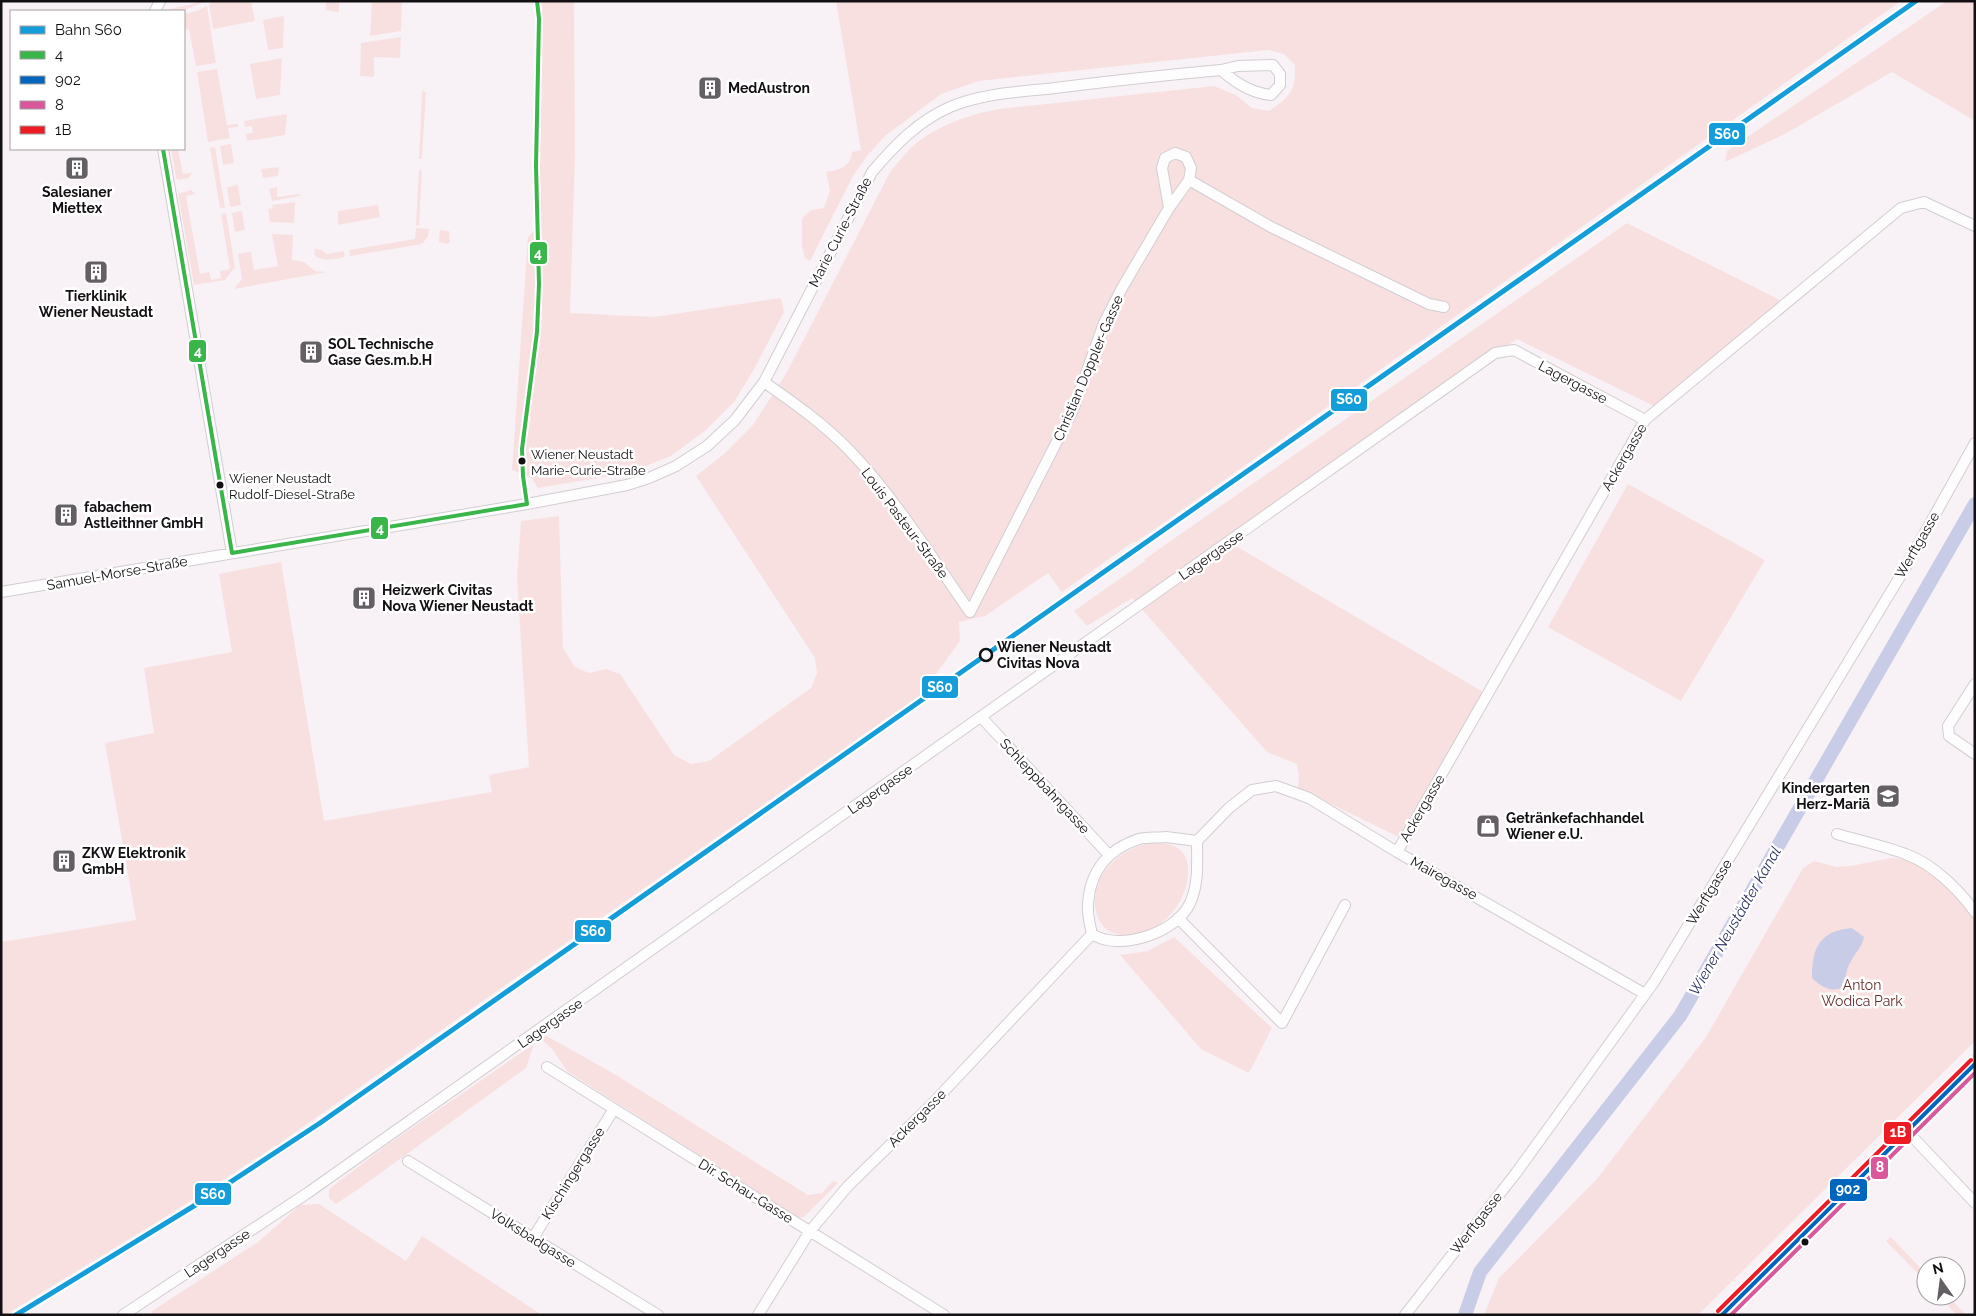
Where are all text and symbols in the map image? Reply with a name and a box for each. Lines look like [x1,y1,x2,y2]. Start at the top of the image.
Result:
legend [10,10,185,150]
text: Bahn S60 [55,21,122,39]
text: 4 [55,46,63,64]
text: 902 [55,71,81,89]
building icon: MedAustron [697,75,723,101]
place label: MedAustron [728,80,810,96]
text: 8 [55,96,64,114]
text: 1B [55,121,71,139]
line badge: S60 [1708,122,1746,146]
text: S60 [1714,126,1740,142]
building icon: Salesianer Miettex [64,155,90,181]
street label: Marie Curie-Straße [805,174,875,290]
place label: Salesianer Miettex [42,184,113,216]
line badge: 4 [529,241,548,265]
text: 4 [534,245,542,261]
building icon: Tierklinik Wiener Neustadt [83,259,109,285]
place label: Tierklinik Wiener Neustadt [39,288,154,320]
street label: Christian Doppler-Gasse [1050,293,1126,443]
place label: SOL Technische Gase Ges.m.b.H [328,336,434,368]
line badge: 4 [188,339,207,363]
building icon: SOL Technische Gase Ges.m.b.H [298,339,324,365]
text: 4 [194,343,202,359]
street label: Lagergasse [1536,357,1610,407]
line badge: S60 [1330,388,1368,412]
text: S60 [1336,391,1362,407]
street label: Ackergasse [1598,421,1650,493]
place label: Wiener Neustadt Marie-Curie-Straße [531,447,646,478]
marker: Wiener Neustadt Marie-Curie-Straße [517,456,527,466]
street label: Louis Pasteur-Straße [858,465,952,581]
place label: Wiener Neustadt Rudolf-Diesel-Straße [229,471,355,502]
marker: Wiener Neustadt Rudolf-Diesel-Straße [215,480,225,490]
place label: fabachem Astleithner GmbH [84,499,203,531]
building icon: fabachem Astleithner GmbH [53,502,79,528]
street label: Werftgasse [1892,509,1942,581]
line badge: 4 [370,516,389,540]
text: 4 [376,520,384,536]
street label: Lagergasse [1176,527,1246,583]
street label: Samuel-Morse-Straße [45,553,189,593]
place label: Heizwerk Civitas Nova Wiener Neustadt [382,582,534,614]
building icon: Heizwerk Civitas Nova Wiener Neustadt [351,585,377,611]
place label: Wiener Neustadt Civitas Nova [997,639,1112,671]
marker: Wiener Neustadt Civitas Nova [979,648,993,662]
line badge: S60 [921,675,959,699]
text: S60 [927,679,953,695]
street label: Schleppbahngasse [997,735,1093,837]
street label: Lagergasse [845,761,915,817]
street label: Ackergasse [1396,772,1448,844]
place label: Kindergarten Herz-Mariä [1781,780,1870,812]
school or university icon: Kindergarten Herz-Mariä [1875,783,1901,809]
place label: Getränkefachhandel Wiener e.U. [1506,810,1644,842]
shop icon: Getränkefachhandel Wiener e.U. [1475,813,1501,839]
water label: Wiener Neustädter Kanal [1685,843,1785,999]
place label: ZKW Elektronik GmbH [82,845,186,877]
building icon: ZKW Elektronik GmbH [51,848,77,874]
street label: Mairegasse [1408,853,1480,903]
street label: Werftgasse [1683,856,1735,928]
line badge: S60 [574,919,612,943]
text: S60 [580,923,606,939]
park label: Anton Wodica Park [1821,977,1903,1009]
street label: Lagergasse [515,995,585,1051]
street label: Ackergasse [885,1086,949,1150]
line badge: 1B [1883,1121,1912,1145]
street label: Kischingergasse [538,1124,608,1222]
text: 1B [1890,1124,1907,1140]
street label: Dir. Schau-Gasse [696,1155,796,1227]
line badge: 8 [1870,1156,1889,1180]
text: 8 [1876,1159,1884,1175]
line badge: 902 [1829,1178,1868,1202]
text: 902 [1836,1181,1860,1197]
line badge: S60 [194,1182,232,1206]
text: S60 [200,1186,226,1202]
street label: Werftgasse [1447,1189,1505,1257]
street label: Volksbadgasse [487,1205,579,1271]
street label: Lagergasse [181,1225,253,1281]
unlabelled marker [1800,1237,1810,1247]
north arrow [1916,1256,1966,1306]
text: N [1931,1259,1945,1277]

